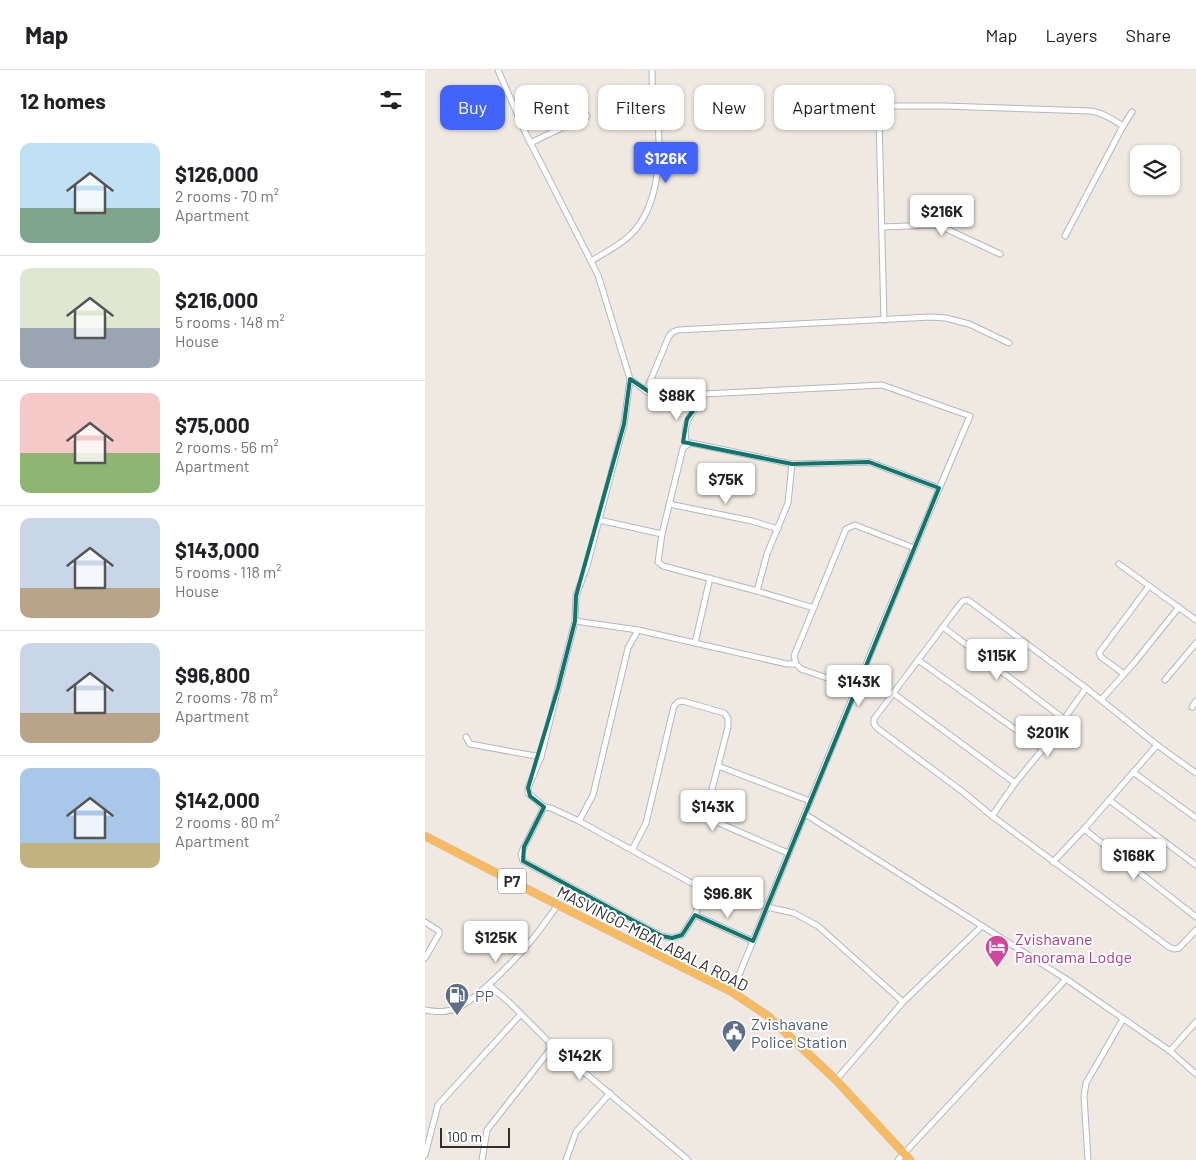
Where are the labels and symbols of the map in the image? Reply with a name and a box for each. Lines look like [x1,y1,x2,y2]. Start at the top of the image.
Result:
pin: $126K [631,142,701,184]
pin: $216K [907,194,977,237]
pin: $88K [647,378,707,421]
pin: $75K [696,462,756,505]
pin: $115K [962,638,1032,681]
pin: $143K [824,664,894,707]
pin: $201K [1013,716,1083,758]
pin: $143K [678,790,748,832]
pin: $168K [1099,838,1169,881]
road number: P7 [498,868,526,894]
pin: $96.8K [687,876,769,919]
street label: MASVINGO-MBALABALA ROAD [554,881,752,995]
pin: $125K [461,920,531,963]
place label: Zvishavane Panorama Lodge [1015,929,1132,966]
hotel icon: Zvishavane Panorama Lodge [984,934,1010,968]
fuel station icon: PP [444,982,470,1016]
place label: PP [475,986,494,1005]
place label: Zvishavane Police Station [751,1014,847,1051]
public building icon: Zvishavane Police Station [721,1019,747,1053]
pin: $142K [545,1038,615,1081]
scale bar [440,1125,510,1148]

